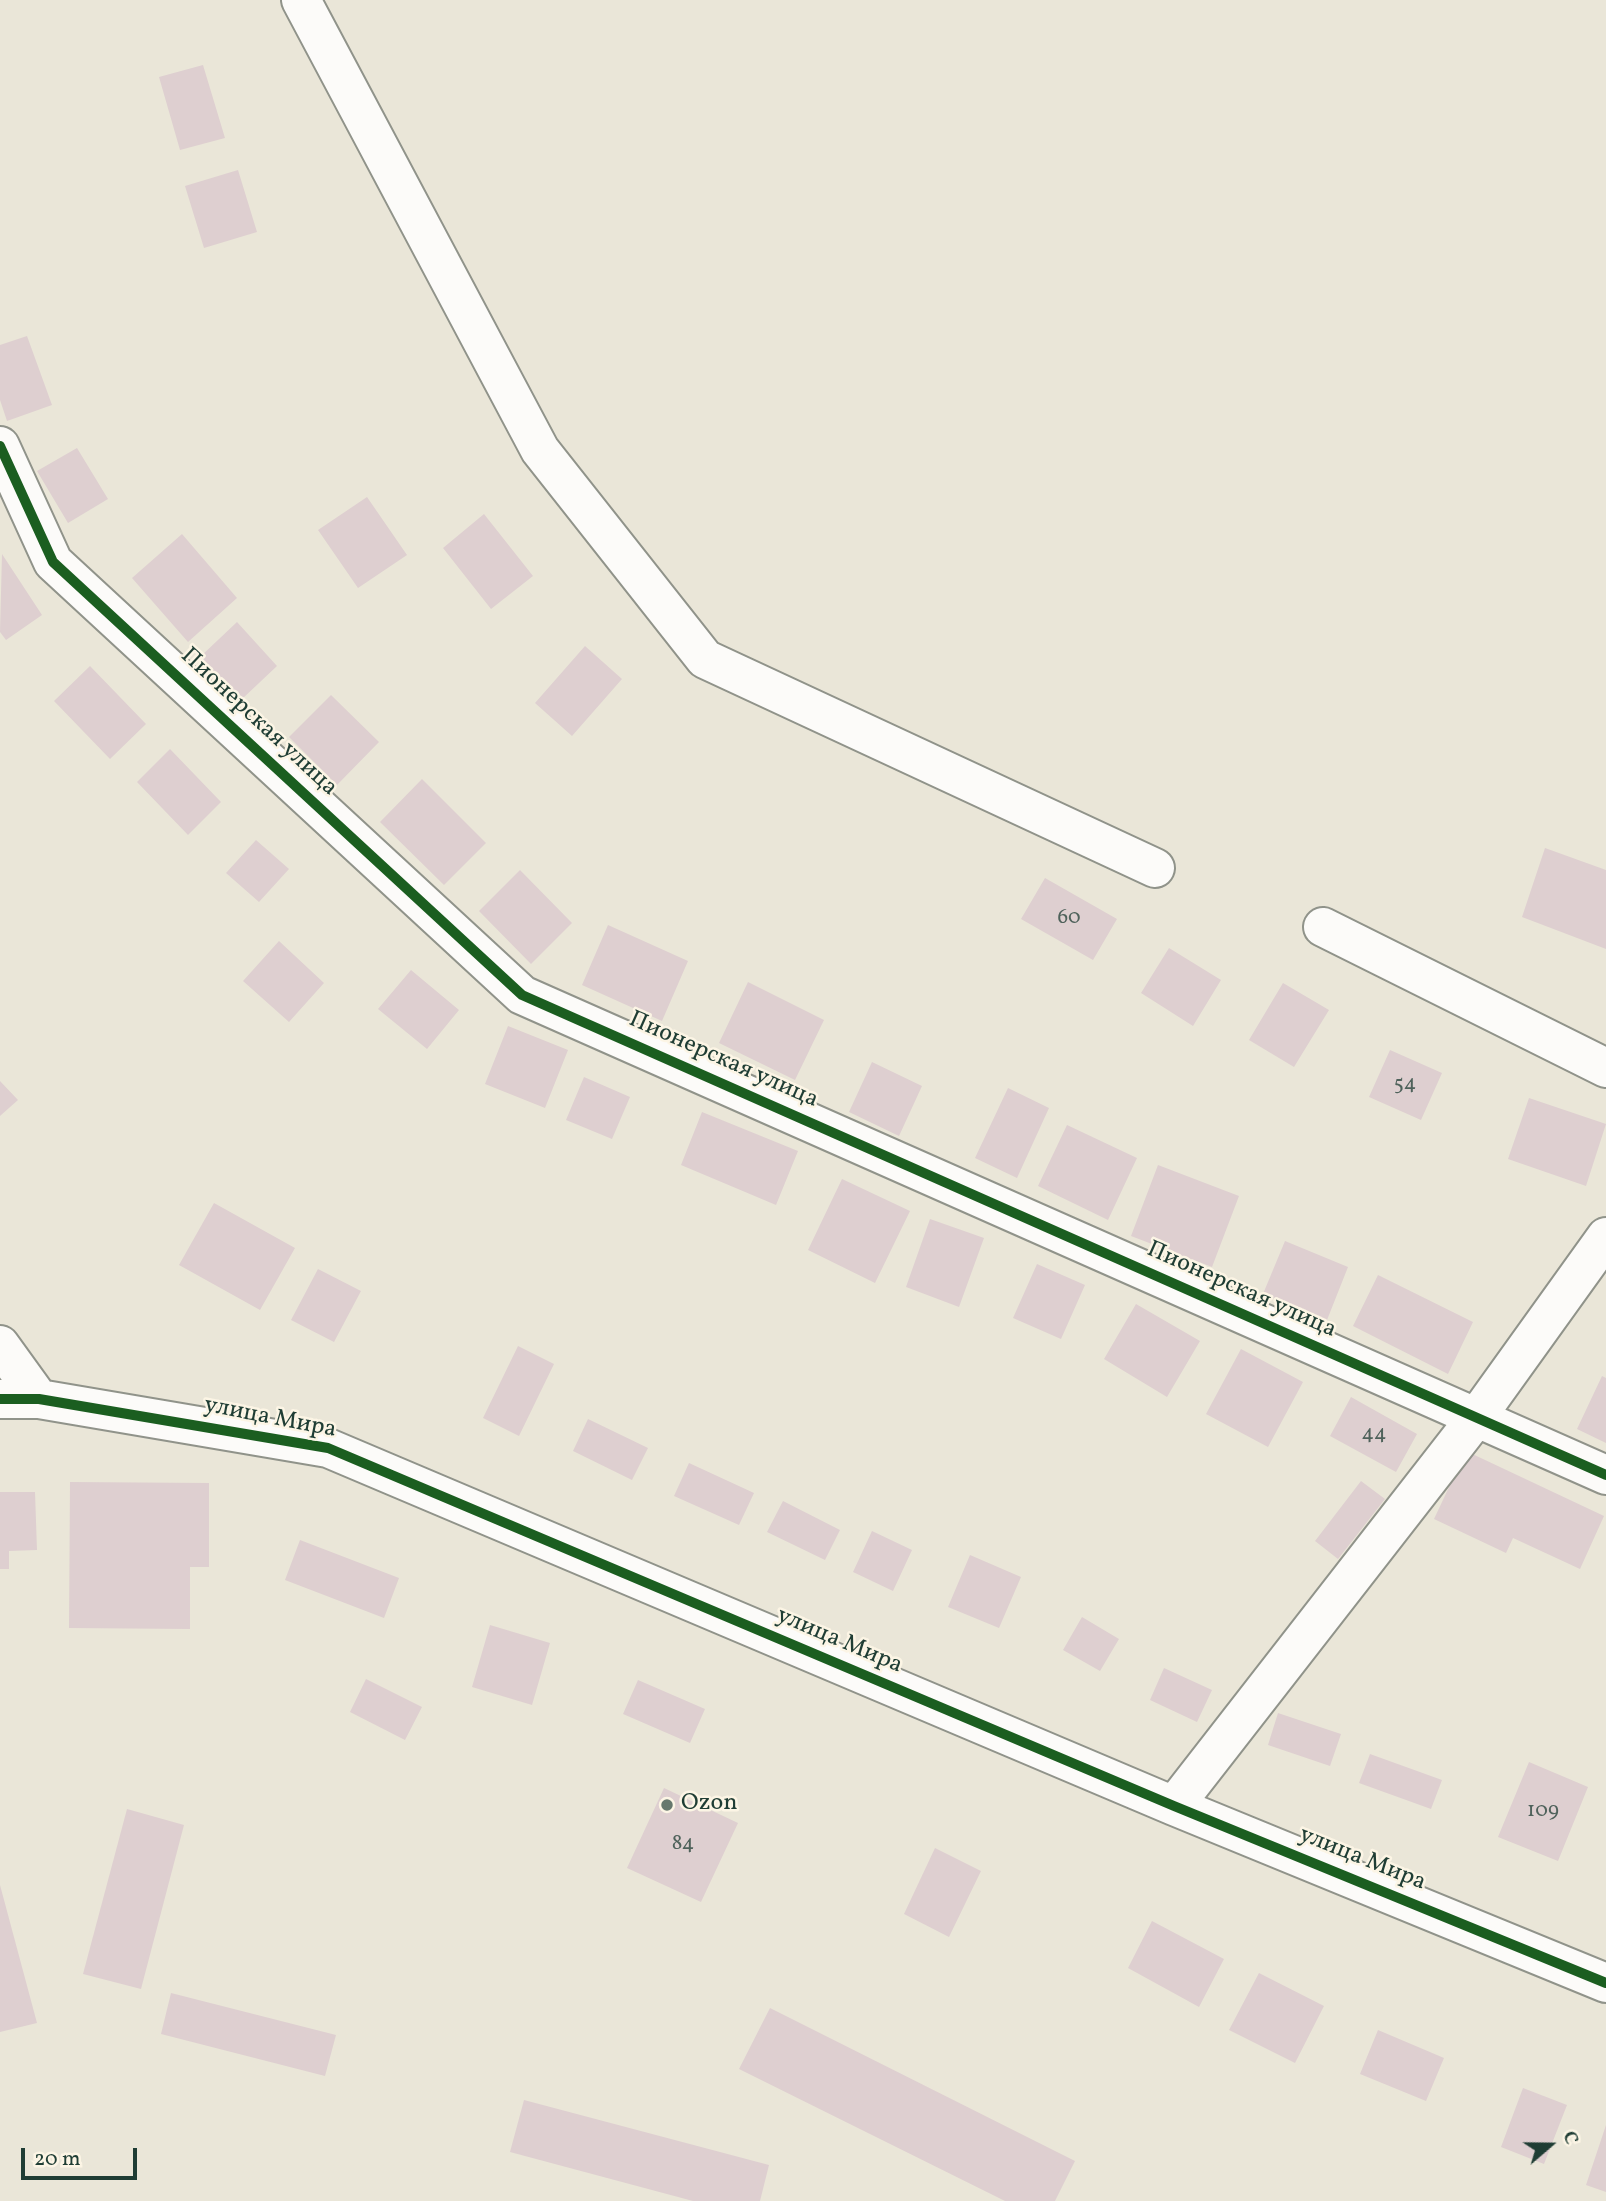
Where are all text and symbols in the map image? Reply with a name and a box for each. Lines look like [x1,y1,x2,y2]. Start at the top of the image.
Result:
street label: Пионерская улица [173,643,343,803]
house number: 60 [1057,906,1081,932]
street label: Пионерская улица [624,1006,822,1116]
house number: 54 [1394,1072,1416,1098]
street label: Пионерская улица [1142,1236,1340,1346]
street label: улица Мира [201,1392,339,1446]
house number: 44 [1361,1422,1387,1448]
street label: улица Мира [772,1603,906,1681]
place label: Ozon [681,1791,738,1819]
marker: Ozon [659,1797,675,1813]
house number: 109 [1527,1799,1559,1825]
street label: улица Мира [1294,1821,1430,1899]
house number: 84 [672,1832,694,1858]
north arrow [1515,2110,1585,2180]
text: С [1555,2128,1584,2148]
scale bar [24,2134,140,2178]
text: 20 m [34,2145,80,2174]

